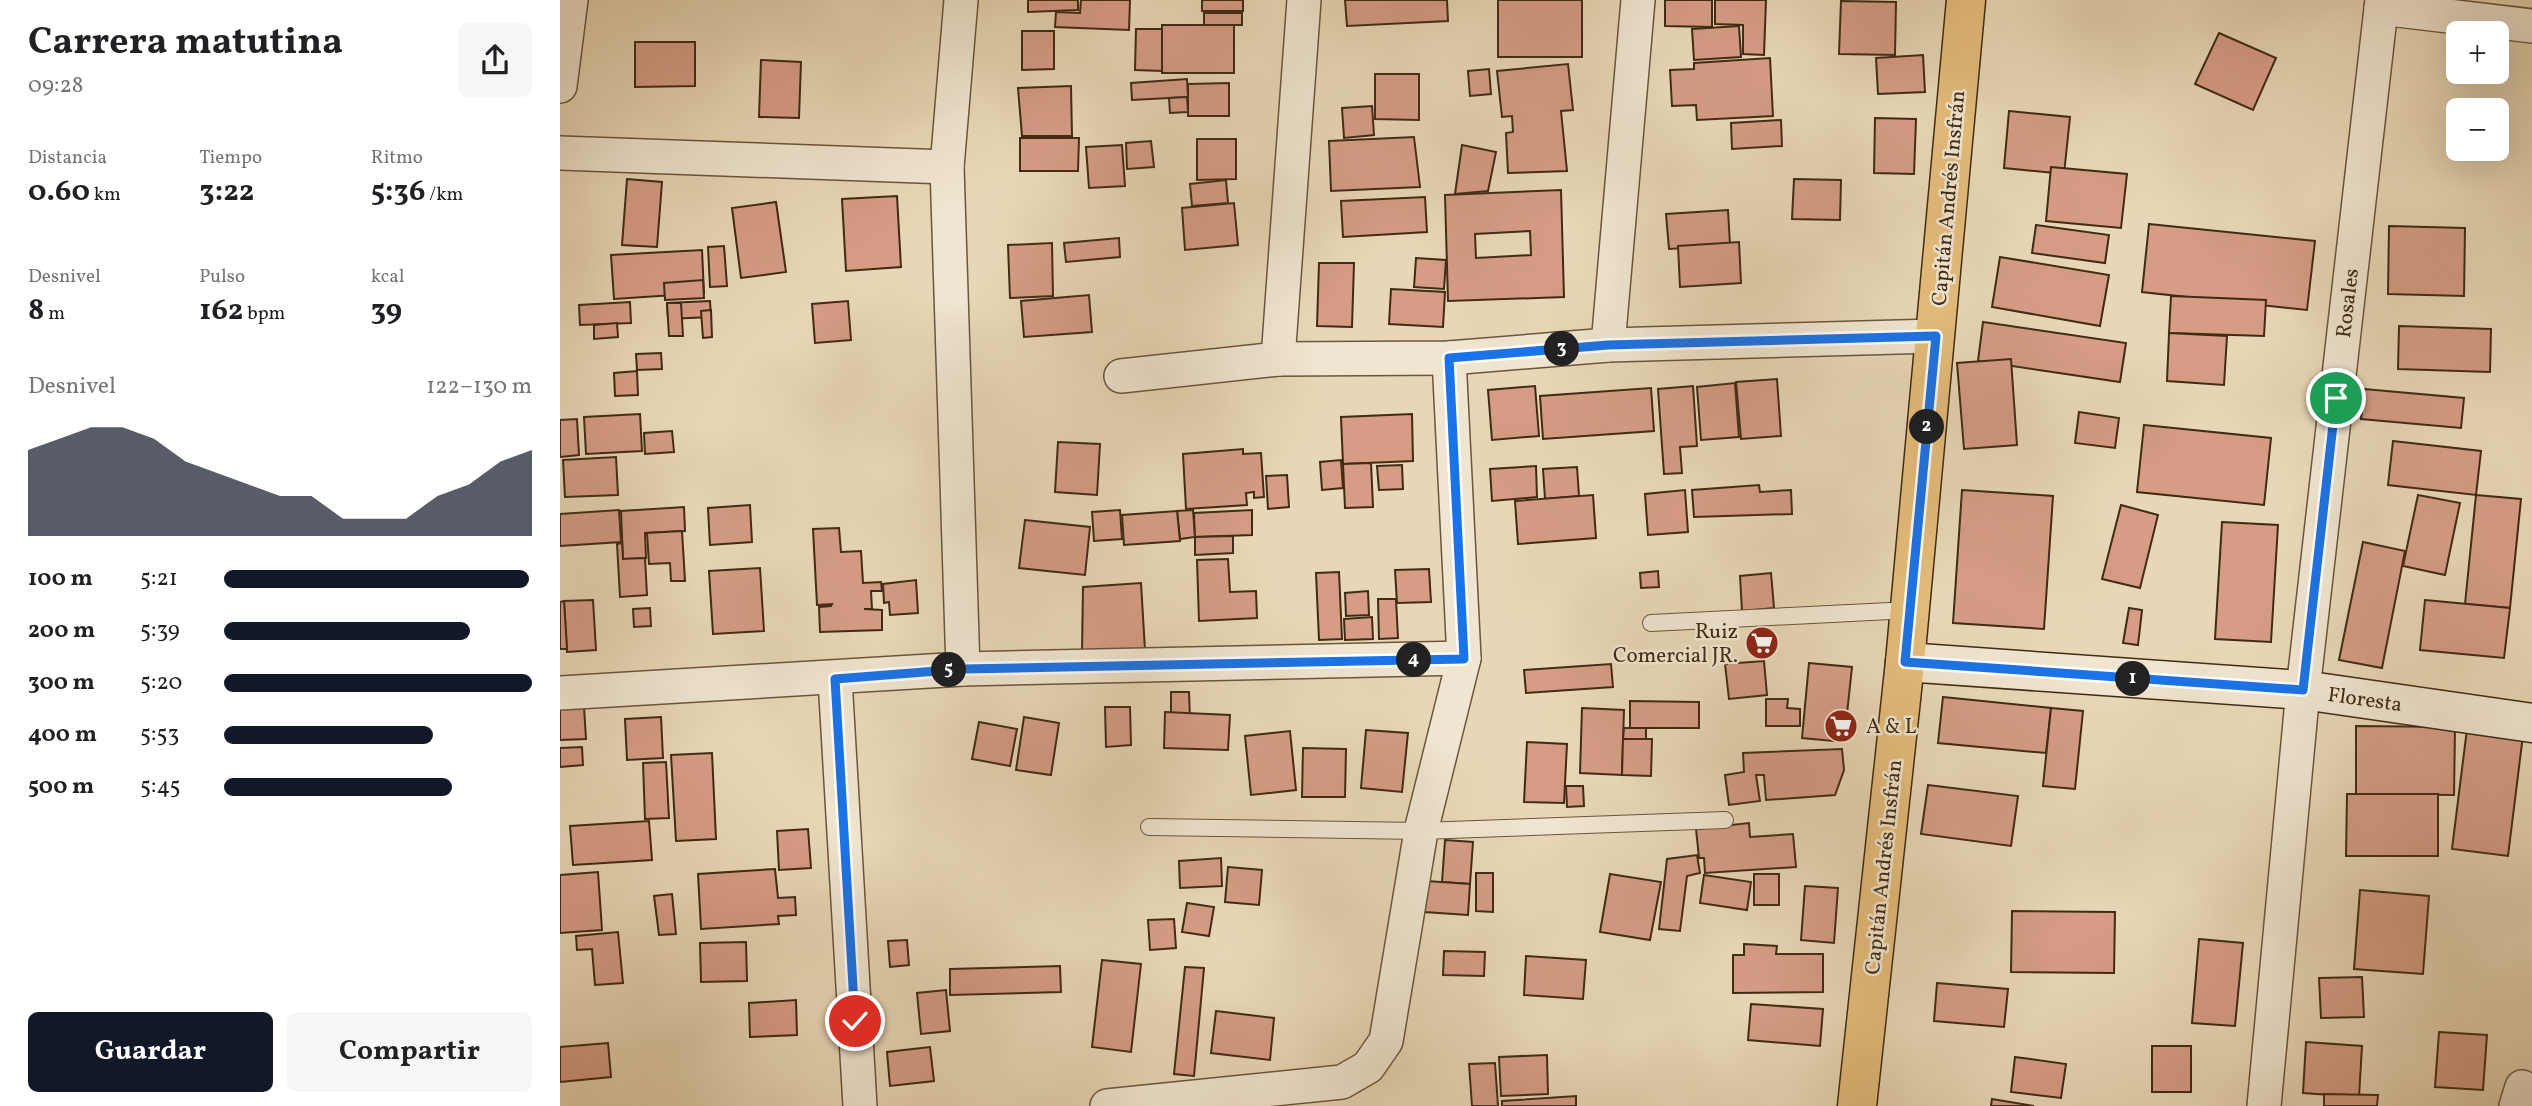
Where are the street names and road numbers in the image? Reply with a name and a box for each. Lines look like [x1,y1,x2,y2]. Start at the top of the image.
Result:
street label: Capitán Andrés Insfrán [1926,89,1973,307]
street label: Rosales [2330,267,2367,340]
street label: Floresta [2326,681,2404,720]
street label: Capitán Andrés Insfrán [1859,758,1910,976]

